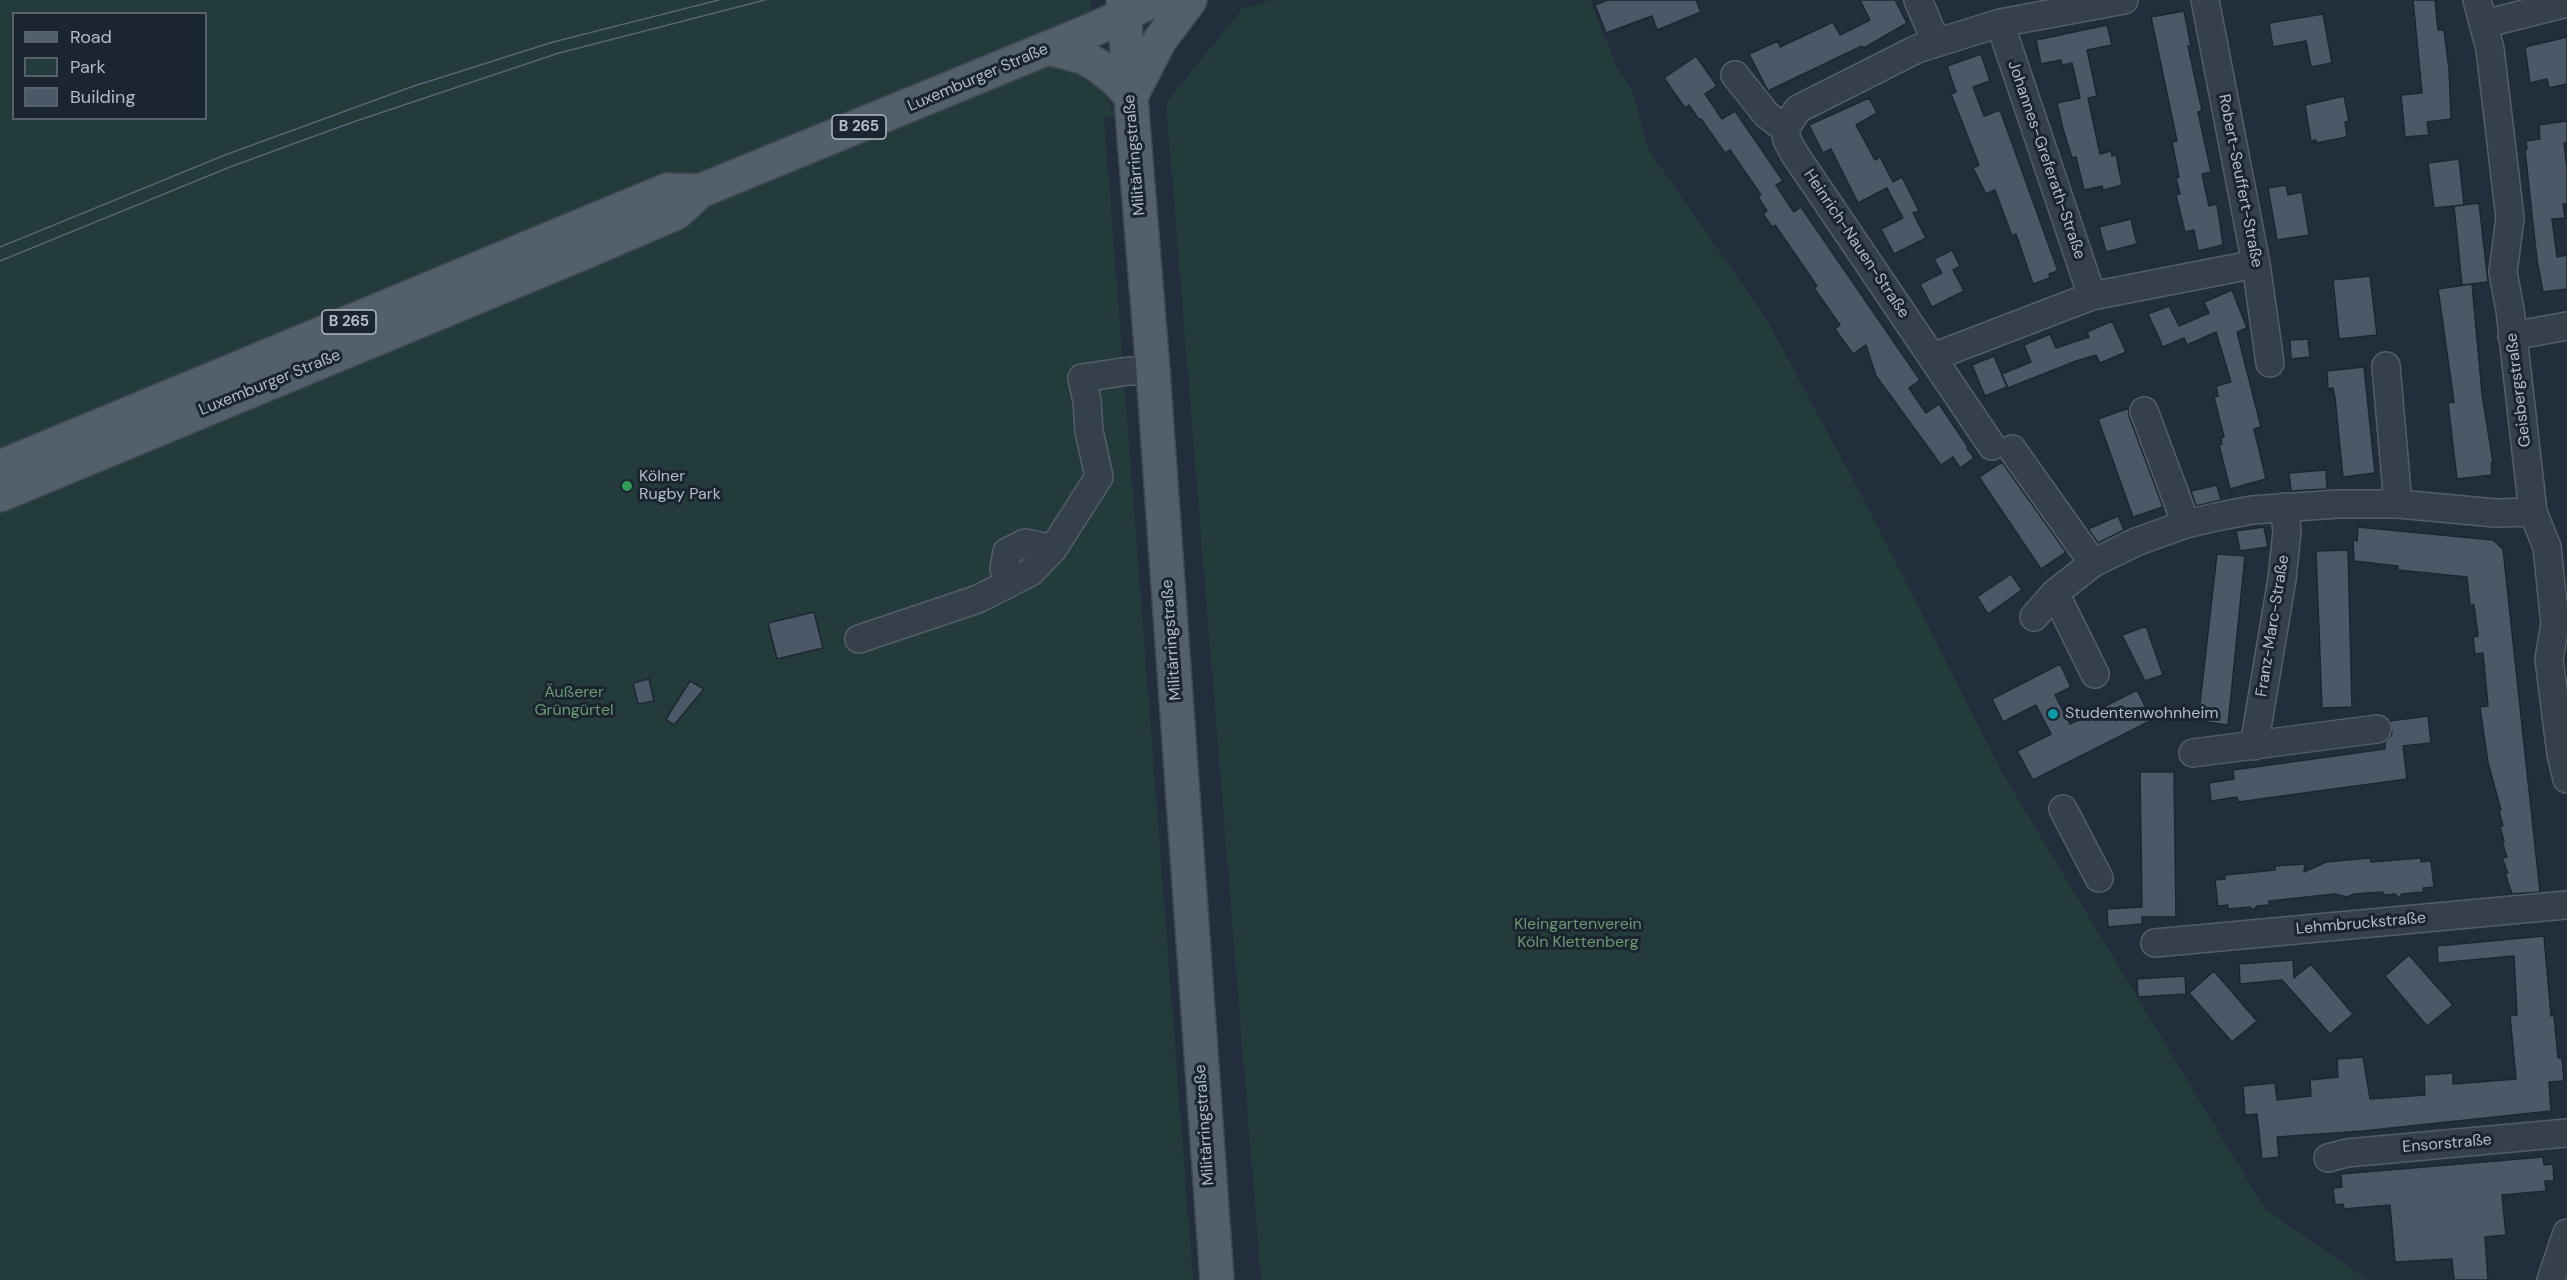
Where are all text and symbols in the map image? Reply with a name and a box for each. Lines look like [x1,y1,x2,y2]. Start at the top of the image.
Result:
legend [12,12,207,120]
text: Road [70,25,112,49]
street label: Luxemburger Straße [905,40,1051,116]
text: Park [70,55,106,79]
street label: Johannes-Greferath-Straße [2003,58,2089,262]
text: Building [70,85,135,109]
street label: Robert-Seuffert-Straße [2214,93,2266,269]
street label: Militärringstraße [1120,94,1150,216]
road number: B 265 [832,115,886,139]
street label: Heinrich-Nauen-Straße [1799,166,1913,322]
road number: B 265 [322,310,376,334]
street label: Geisbergstraße [2502,332,2536,448]
street label: Luxemburger Straße [196,346,344,420]
place label: Kölner Rugby Park [639,467,721,505]
marker: Kölner Rugby Park [620,479,634,493]
street label: Franz-Marc-Straße [2252,554,2294,698]
street label: Militärringstraße [1158,579,1186,701]
park label: Äußerer Grüngürtel [534,683,614,721]
place label: Studentenwohnheim [2065,704,2219,724]
marker: Studentenwohnheim [2046,707,2060,721]
street label: Lehmbruckstraße [2295,909,2427,939]
park label: Kleingartenverein Köln Klettenberg [1514,915,1642,953]
street label: Militärringstraße [1191,1064,1219,1186]
street label: Ensorstraße [2401,1131,2493,1157]

